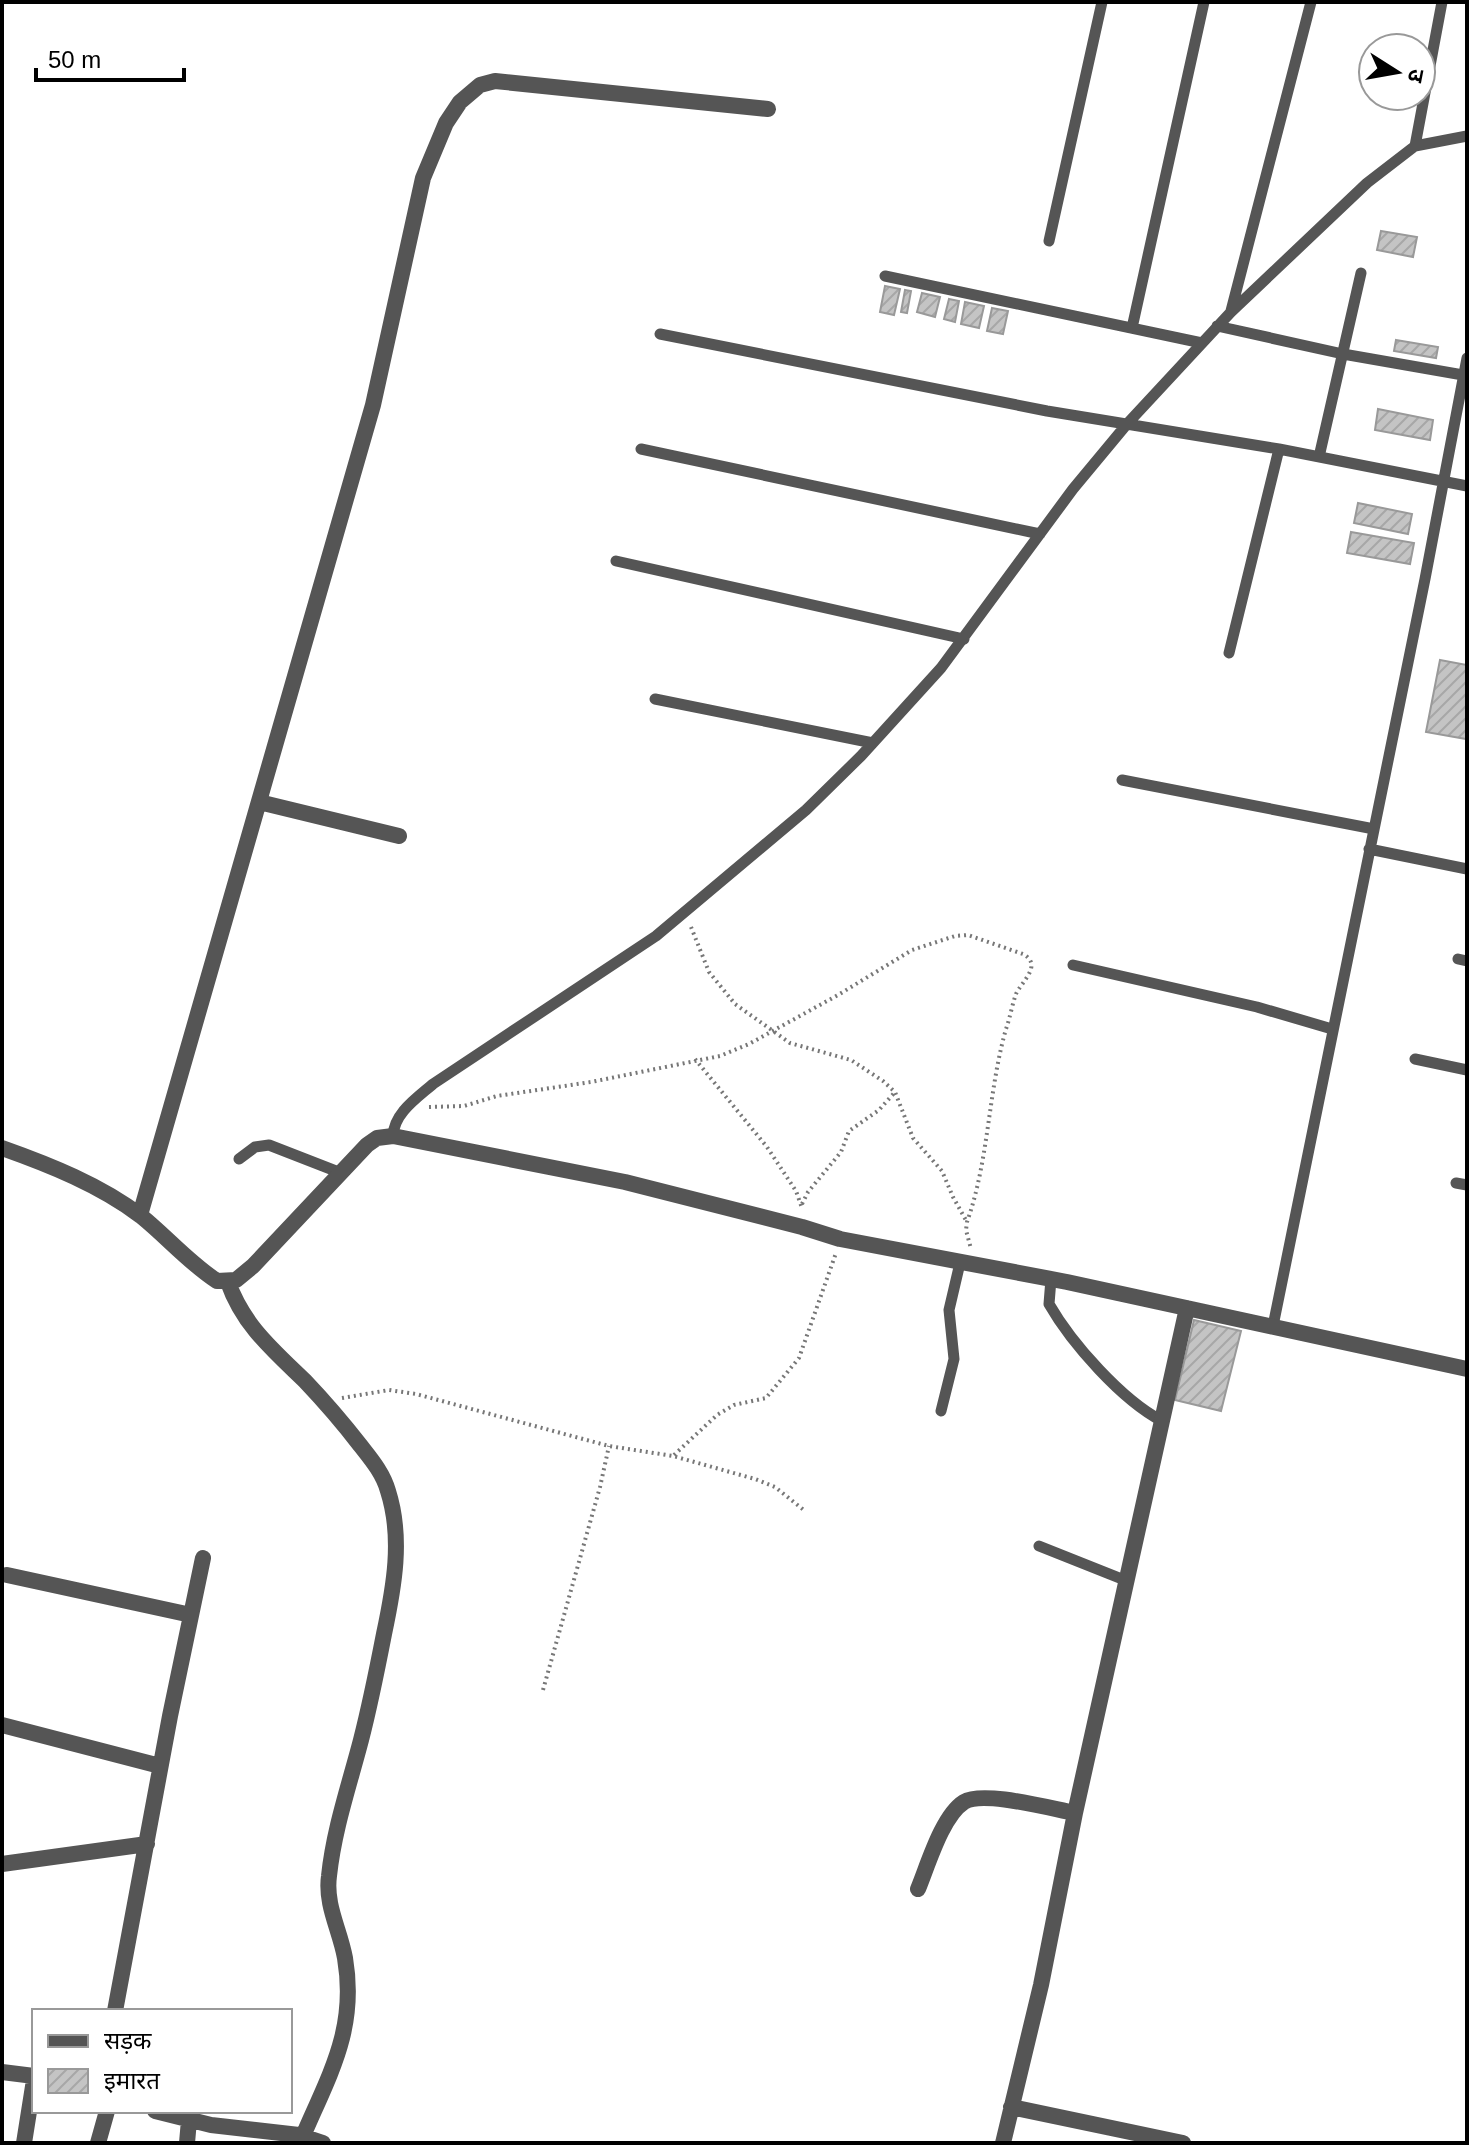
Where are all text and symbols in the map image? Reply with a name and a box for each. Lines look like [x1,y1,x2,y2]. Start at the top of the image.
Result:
scale bar [36,32,184,82]
north arrow [1357,32,1437,112]
text: 50 m [48,46,101,73]
text: उ [1402,67,1430,86]
legend [32,2009,292,2113]
text: सड़क [104,2027,152,2054]
text: इमारत [104,2067,161,2094]

